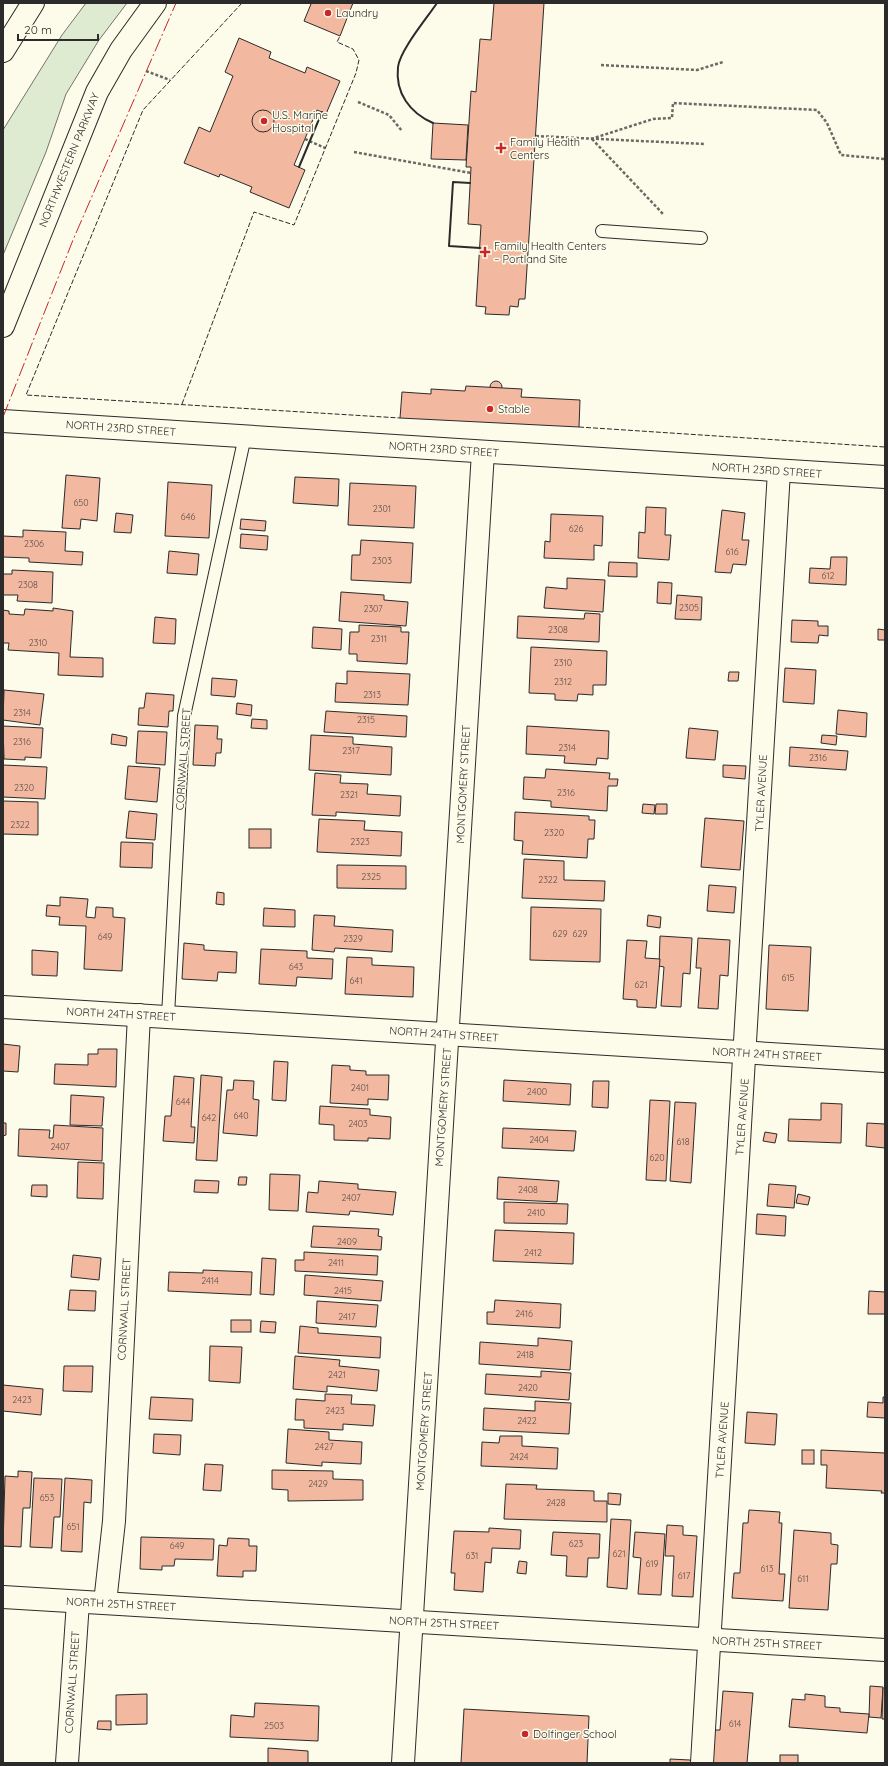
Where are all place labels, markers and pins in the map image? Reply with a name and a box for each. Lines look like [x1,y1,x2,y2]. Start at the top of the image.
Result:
place label: Laundry [336,6,378,20]
marker: Laundry [323,8,333,18]
place label: U.S. Marine Hospital [272,108,328,135]
marker: U.S. Marine Hospital [259,116,269,126]
place label: Family Health Centers [510,135,580,162]
marker: Family Health Centers [495,142,507,154]
place label: Family Health Centers – Portland Site [494,239,606,266]
marker: Family Health Centers – Portland Site [479,246,491,258]
place label: Stable [498,402,530,416]
marker: Stable [485,404,495,414]
place label: Dolfinger School [533,1727,617,1741]
marker: Dolfinger School [520,1729,530,1739]

